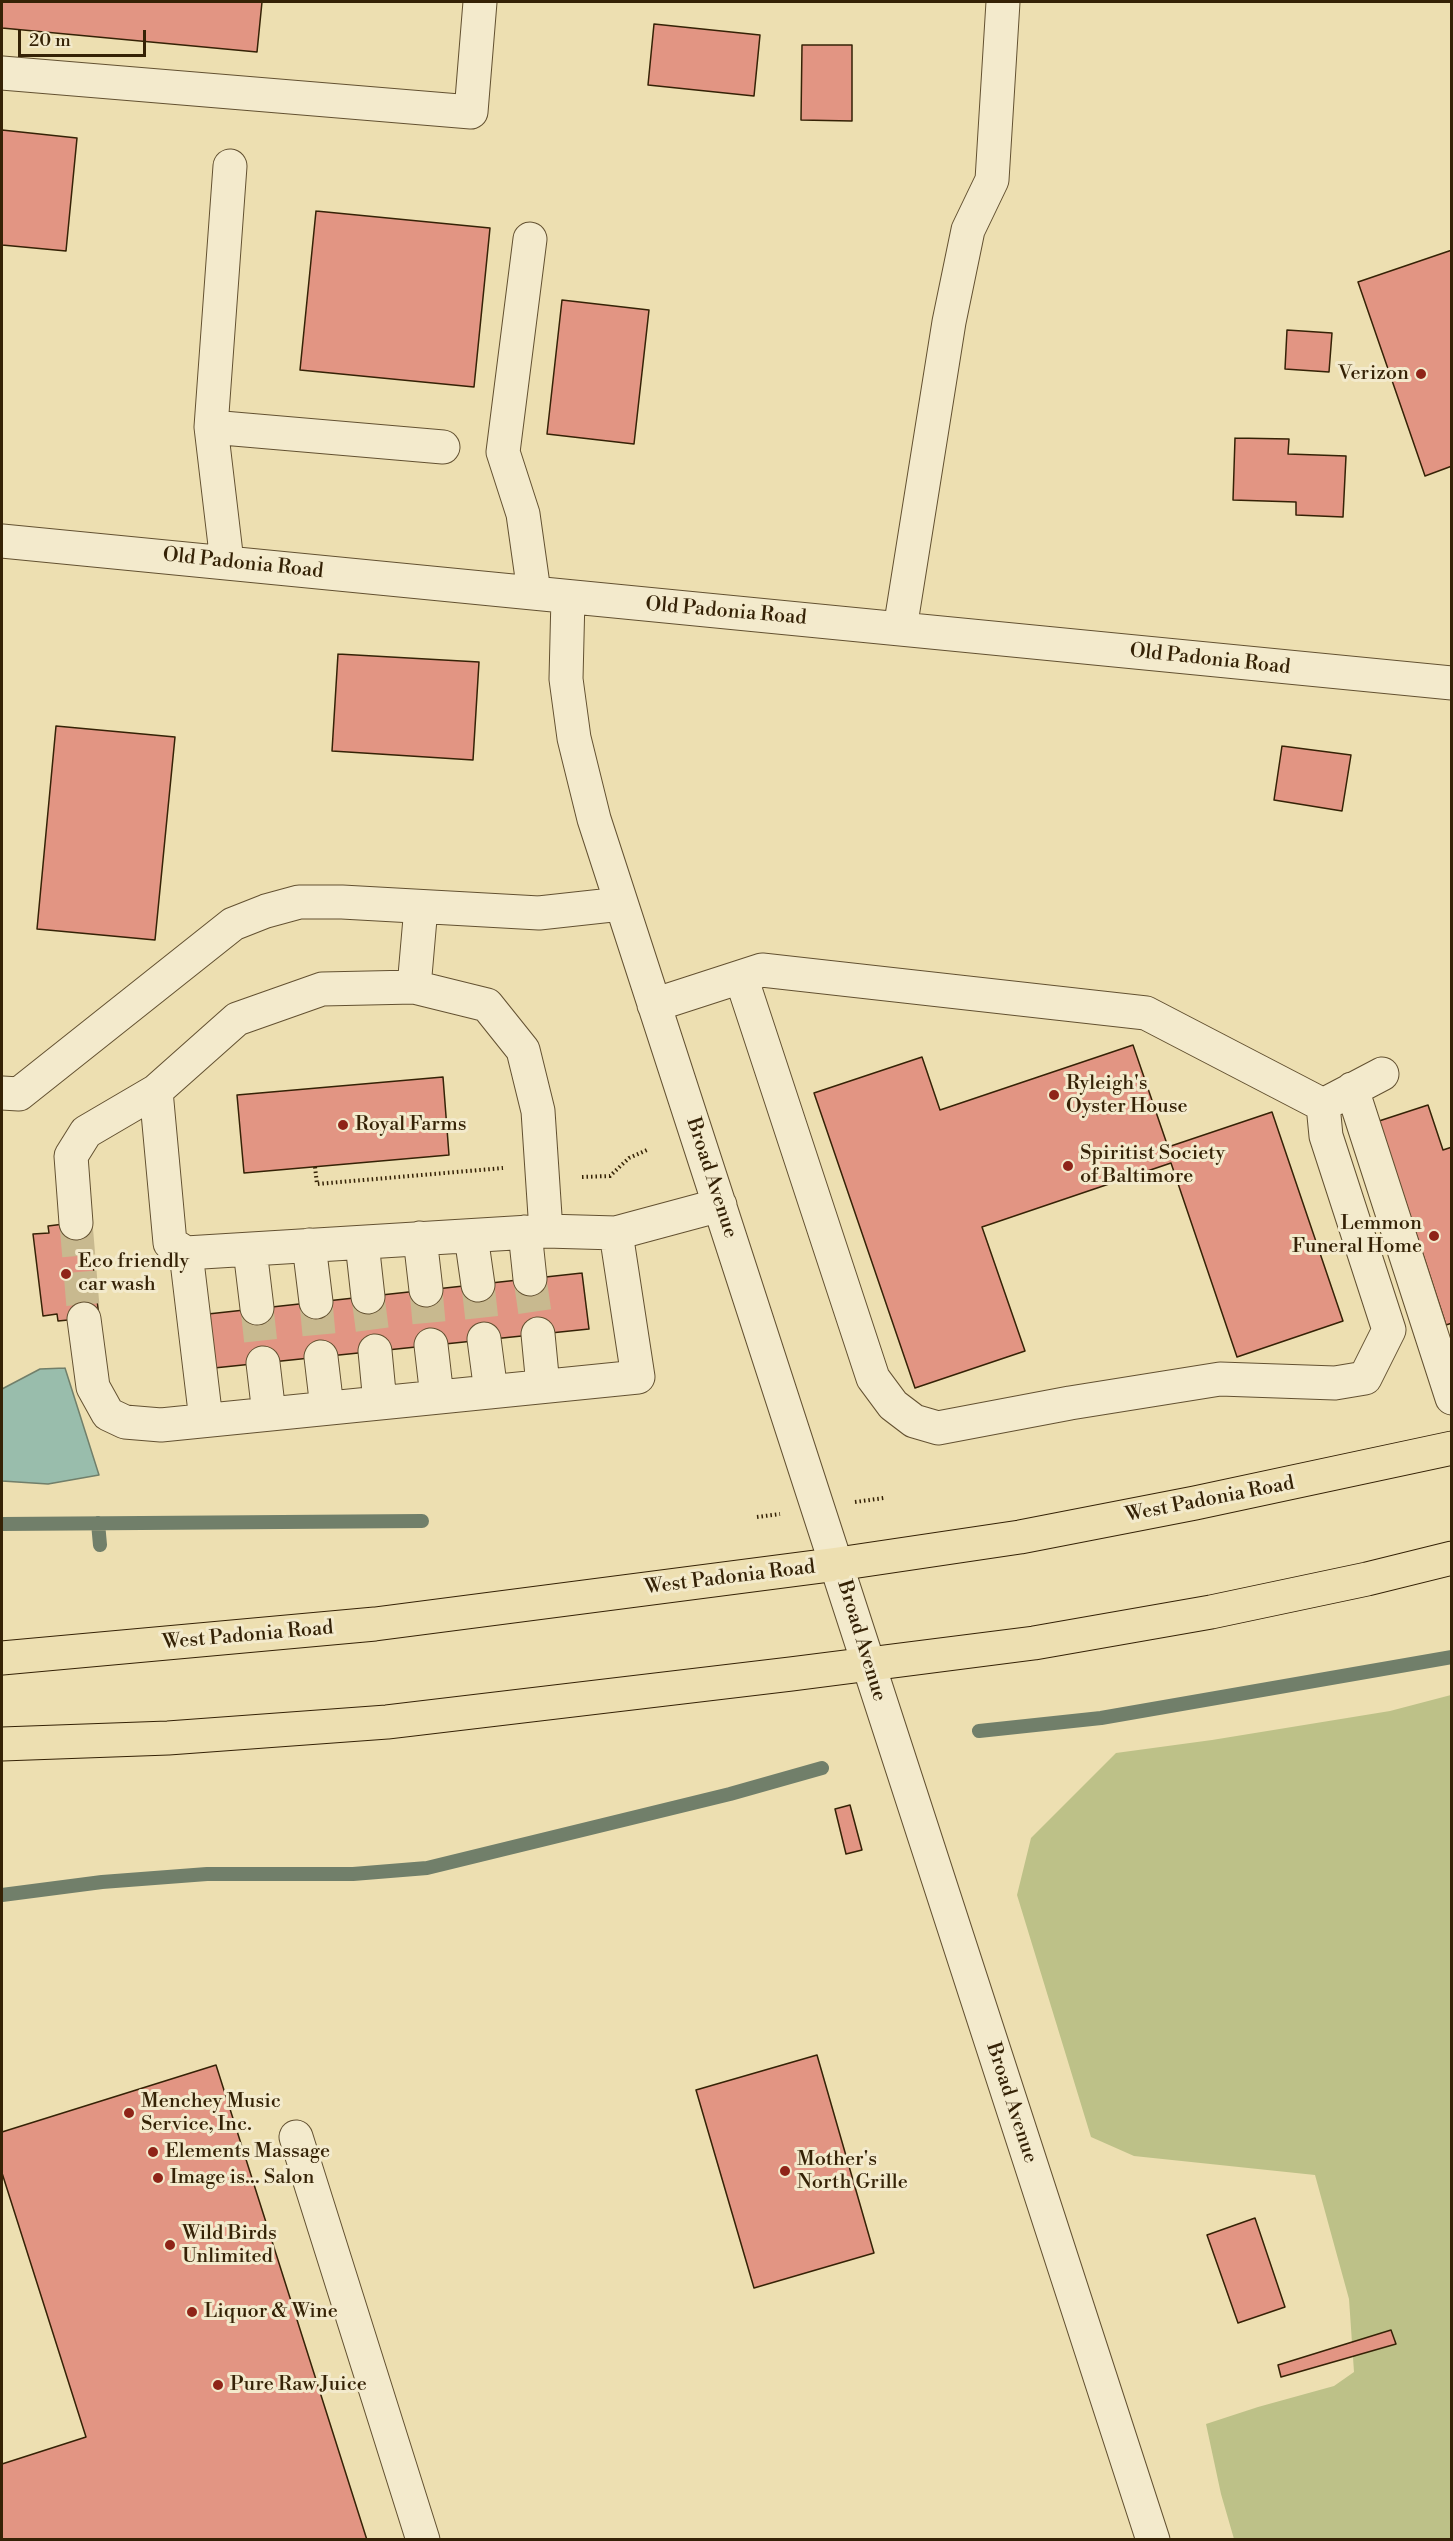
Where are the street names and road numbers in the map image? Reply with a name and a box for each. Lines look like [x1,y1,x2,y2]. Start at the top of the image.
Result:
street label: Old Padonia Road [161,544,325,584]
street label: Old Padonia Road [644,593,808,631]
street label: Old Padonia Road [1128,640,1292,680]
street label: Broad Avenue [680,1115,742,1241]
street label: West Padonia Road [1123,1472,1297,1528]
street label: West Padonia Road [643,1556,817,1600]
street label: Broad Avenue [831,1578,891,1704]
street label: West Padonia Road [161,1617,335,1655]
street label: Broad Avenue [980,2040,1042,2166]

